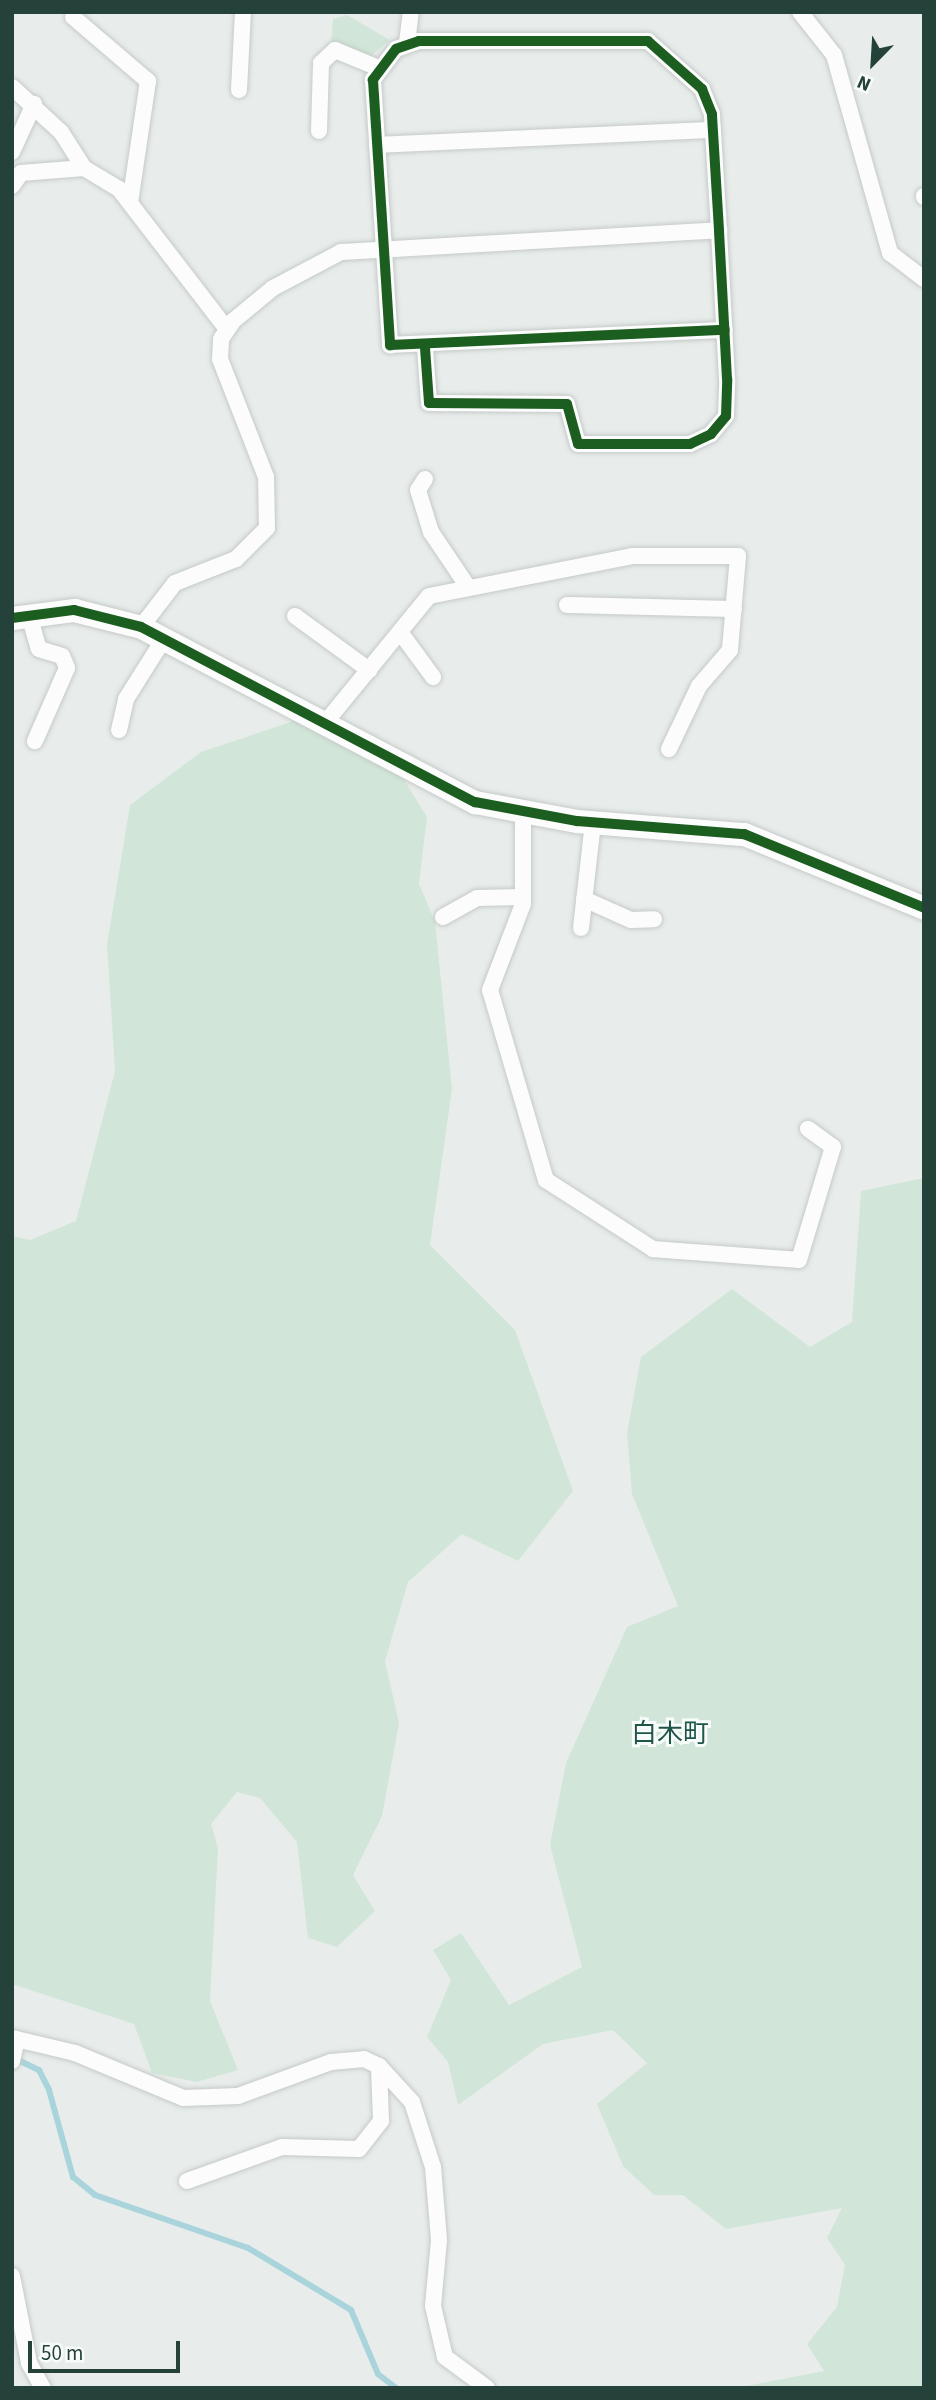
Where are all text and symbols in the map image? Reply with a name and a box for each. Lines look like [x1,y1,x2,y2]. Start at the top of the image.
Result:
north arrow [838,28,908,98]
text: N [853,68,876,98]
district label: 白木町 [631,1718,709,1750]
scale bar [32,2326,184,2370]
text: 50 m [41,2338,83,2368]

